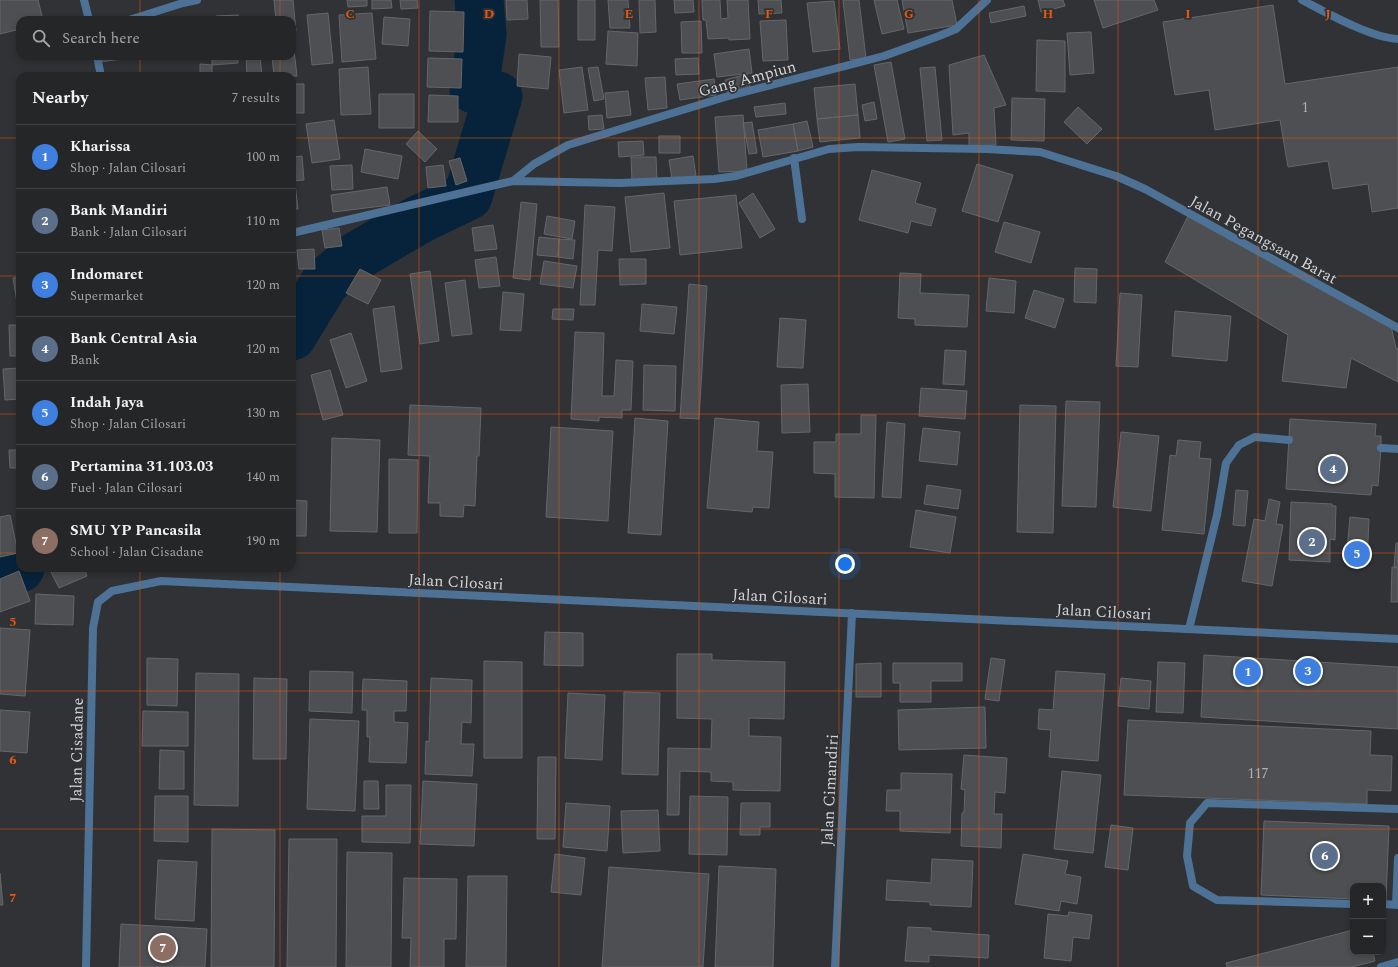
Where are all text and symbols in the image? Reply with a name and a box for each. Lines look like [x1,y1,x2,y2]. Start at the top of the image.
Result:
text: C [345,4,355,24]
text: D [484,4,494,24]
text: E [625,4,634,24]
text: F [765,4,773,24]
text: G [904,4,914,24]
text: H [1043,4,1054,24]
text: I [1185,4,1191,24]
text: J [1325,4,1331,24]
search box [16,16,296,60]
icon: search [30,27,52,49]
text: Search here [62,27,140,50]
street label: Gang Ampiun [696,54,799,104]
text: Nearby [32,85,88,111]
text: 7 results [232,88,280,108]
house number: 1 [1302,97,1309,118]
text: Kharissa [70,135,131,158]
text: 1 [41,147,49,167]
text: 100 m [246,147,280,167]
text: Shop · Jalan Cilosari [70,158,186,178]
street label: Jalan Pegangsaan Barat [1185,189,1342,291]
text: Bank Mandiri [70,199,168,222]
text: 2 [41,211,49,231]
text: 110 m [246,211,280,231]
text: Bank · Jalan Cilosari [70,222,187,242]
text: Indomaret [70,263,143,286]
text: 3 [41,275,49,295]
text: 120 m [246,275,280,295]
text: Supermarket [70,286,144,306]
text: Bank Central Asia [70,327,197,350]
text: 4 [41,339,49,359]
text: 120 m [246,339,280,359]
text: Bank [70,350,100,370]
text: Indah Jaya [70,391,144,414]
text: 5 [41,403,49,423]
text: 130 m [246,403,280,423]
text: Shop · Jalan Cilosari [70,414,186,434]
pin: 4 [1320,454,1346,484]
text: Pertamina 31.103.03 [70,455,214,478]
text: 6 [41,467,49,487]
text: 140 m [246,467,280,487]
text: Fuel · Jalan Cilosari [70,478,183,498]
text: SMU YP Pancasila [70,519,201,542]
pin: 2 [1299,527,1325,557]
text: 7 [41,531,49,551]
text: 190 m [246,531,280,551]
pin: 5 [1344,539,1370,569]
text: School · Jalan Cisadane [70,542,204,562]
your location [835,554,855,574]
street label: Jalan Cilosari [408,568,504,596]
street label: Jalan Cilosari [732,583,828,611]
street label: Jalan Cilosari [1056,598,1152,626]
text: 5 [9,612,17,632]
pin: 3 [1295,656,1321,686]
pin: 1 [1235,657,1261,687]
street label: Jalan Cisadane [64,698,90,802]
street label: Jalan Cimandiri [815,733,845,847]
text: 6 [9,750,17,770]
house number: 117 [1248,763,1269,784]
pin: 6 [1312,841,1338,871]
map controls [1350,883,1386,955]
button: + [1350,883,1386,919]
text: 7 [9,888,17,908]
button: − [1350,919,1386,955]
pin: 7 [150,933,176,963]

